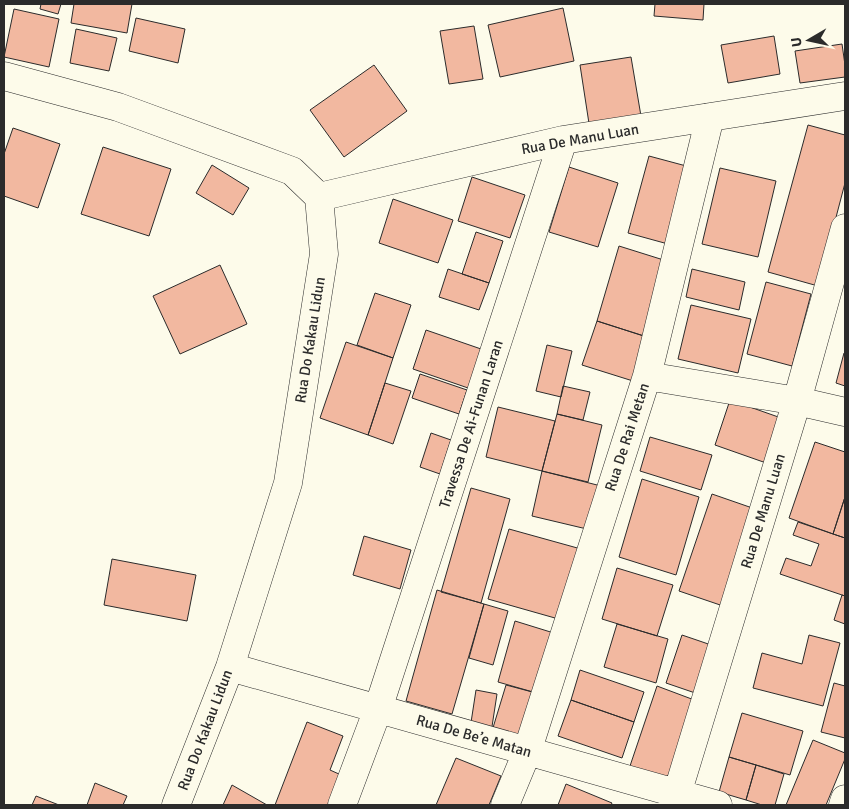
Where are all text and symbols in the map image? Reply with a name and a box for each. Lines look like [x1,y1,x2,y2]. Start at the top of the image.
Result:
north arrow [784,15,834,65]
text: U [788,36,806,48]
street label: Rua De Manu Luan [520,120,640,158]
street label: Rua Do Kakau Lidun [291,276,329,404]
street label: Travessa De Ai-Funan Laran [435,338,507,510]
street label: Rua De Rai Metan [601,381,653,493]
street label: Rua De Manu Luan [737,451,789,571]
street label: Rua Do Kakau Lidun [174,667,236,793]
street label: Rua De Be’e Matan [414,711,534,761]

